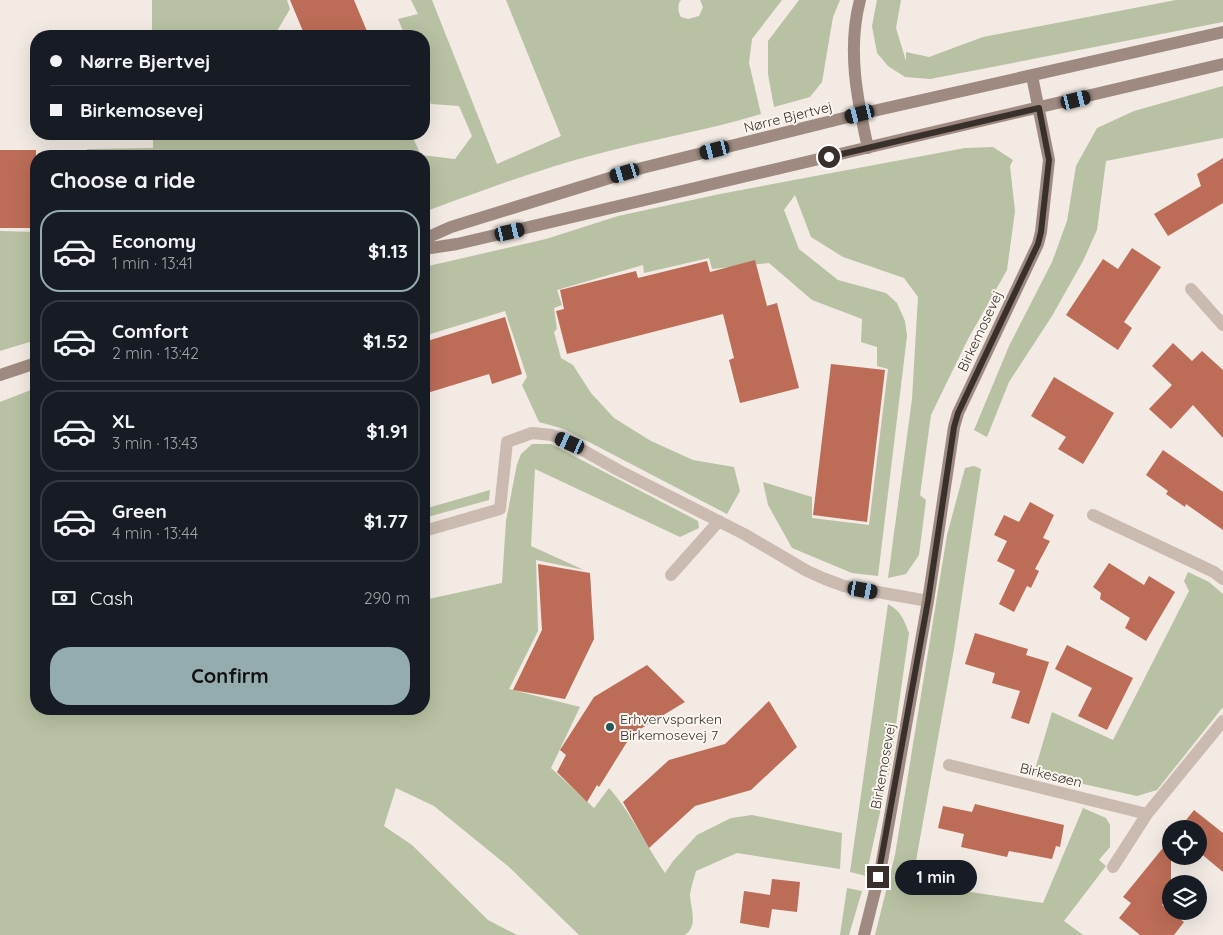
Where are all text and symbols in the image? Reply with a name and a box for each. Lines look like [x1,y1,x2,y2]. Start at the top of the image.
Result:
text: Nørre Bjertvej [80,49,210,73]
car [1059,89,1092,111]
street label: Nørre Bjertvej [742,97,834,137]
text: Birkemosevej [80,98,203,122]
car [843,103,876,125]
car [698,139,731,161]
route start [818,146,840,168]
car [608,161,641,185]
text: Choose a ride [50,166,195,194]
car [493,221,526,243]
icon: car [52,229,97,274]
text: Economy [112,229,196,253]
text: $1.13 [368,239,408,263]
text: 1 min · 13:41 [112,253,193,273]
street label: Birkemosevej [953,288,1007,374]
icon: car [52,319,97,364]
text: Comfort [112,319,189,343]
text: $1.52 [363,329,408,353]
text: 2 min · 13:42 [112,343,199,363]
icon: car [52,409,97,454]
text: XL [112,409,135,433]
text: $1.91 [366,419,408,443]
car [553,430,586,456]
text: 3 min · 13:43 [112,433,198,453]
icon: car [52,499,97,544]
text: Green [112,499,167,523]
text: $1.77 [364,509,408,533]
text: 4 min · 13:44 [112,523,198,543]
car [846,580,879,600]
icon: cash [50,584,78,612]
text: Cash [90,586,134,610]
text: 290 m [364,588,410,608]
button: Confirm [50,647,410,705]
place label: Erhvervsparken Birkemosevej 7 [620,710,722,744]
marker: Erhvervsparken Birkemosevej 7 [604,721,616,733]
street label: Birkemosevej [867,721,899,811]
street label: Birkesøen [1018,759,1084,791]
map controls [1162,820,1207,920]
button: locate [1162,820,1207,865]
callout: 1 min [896,860,978,894]
route end [867,866,889,888]
text: 1 min [917,867,955,887]
button: layers [1162,875,1207,920]

